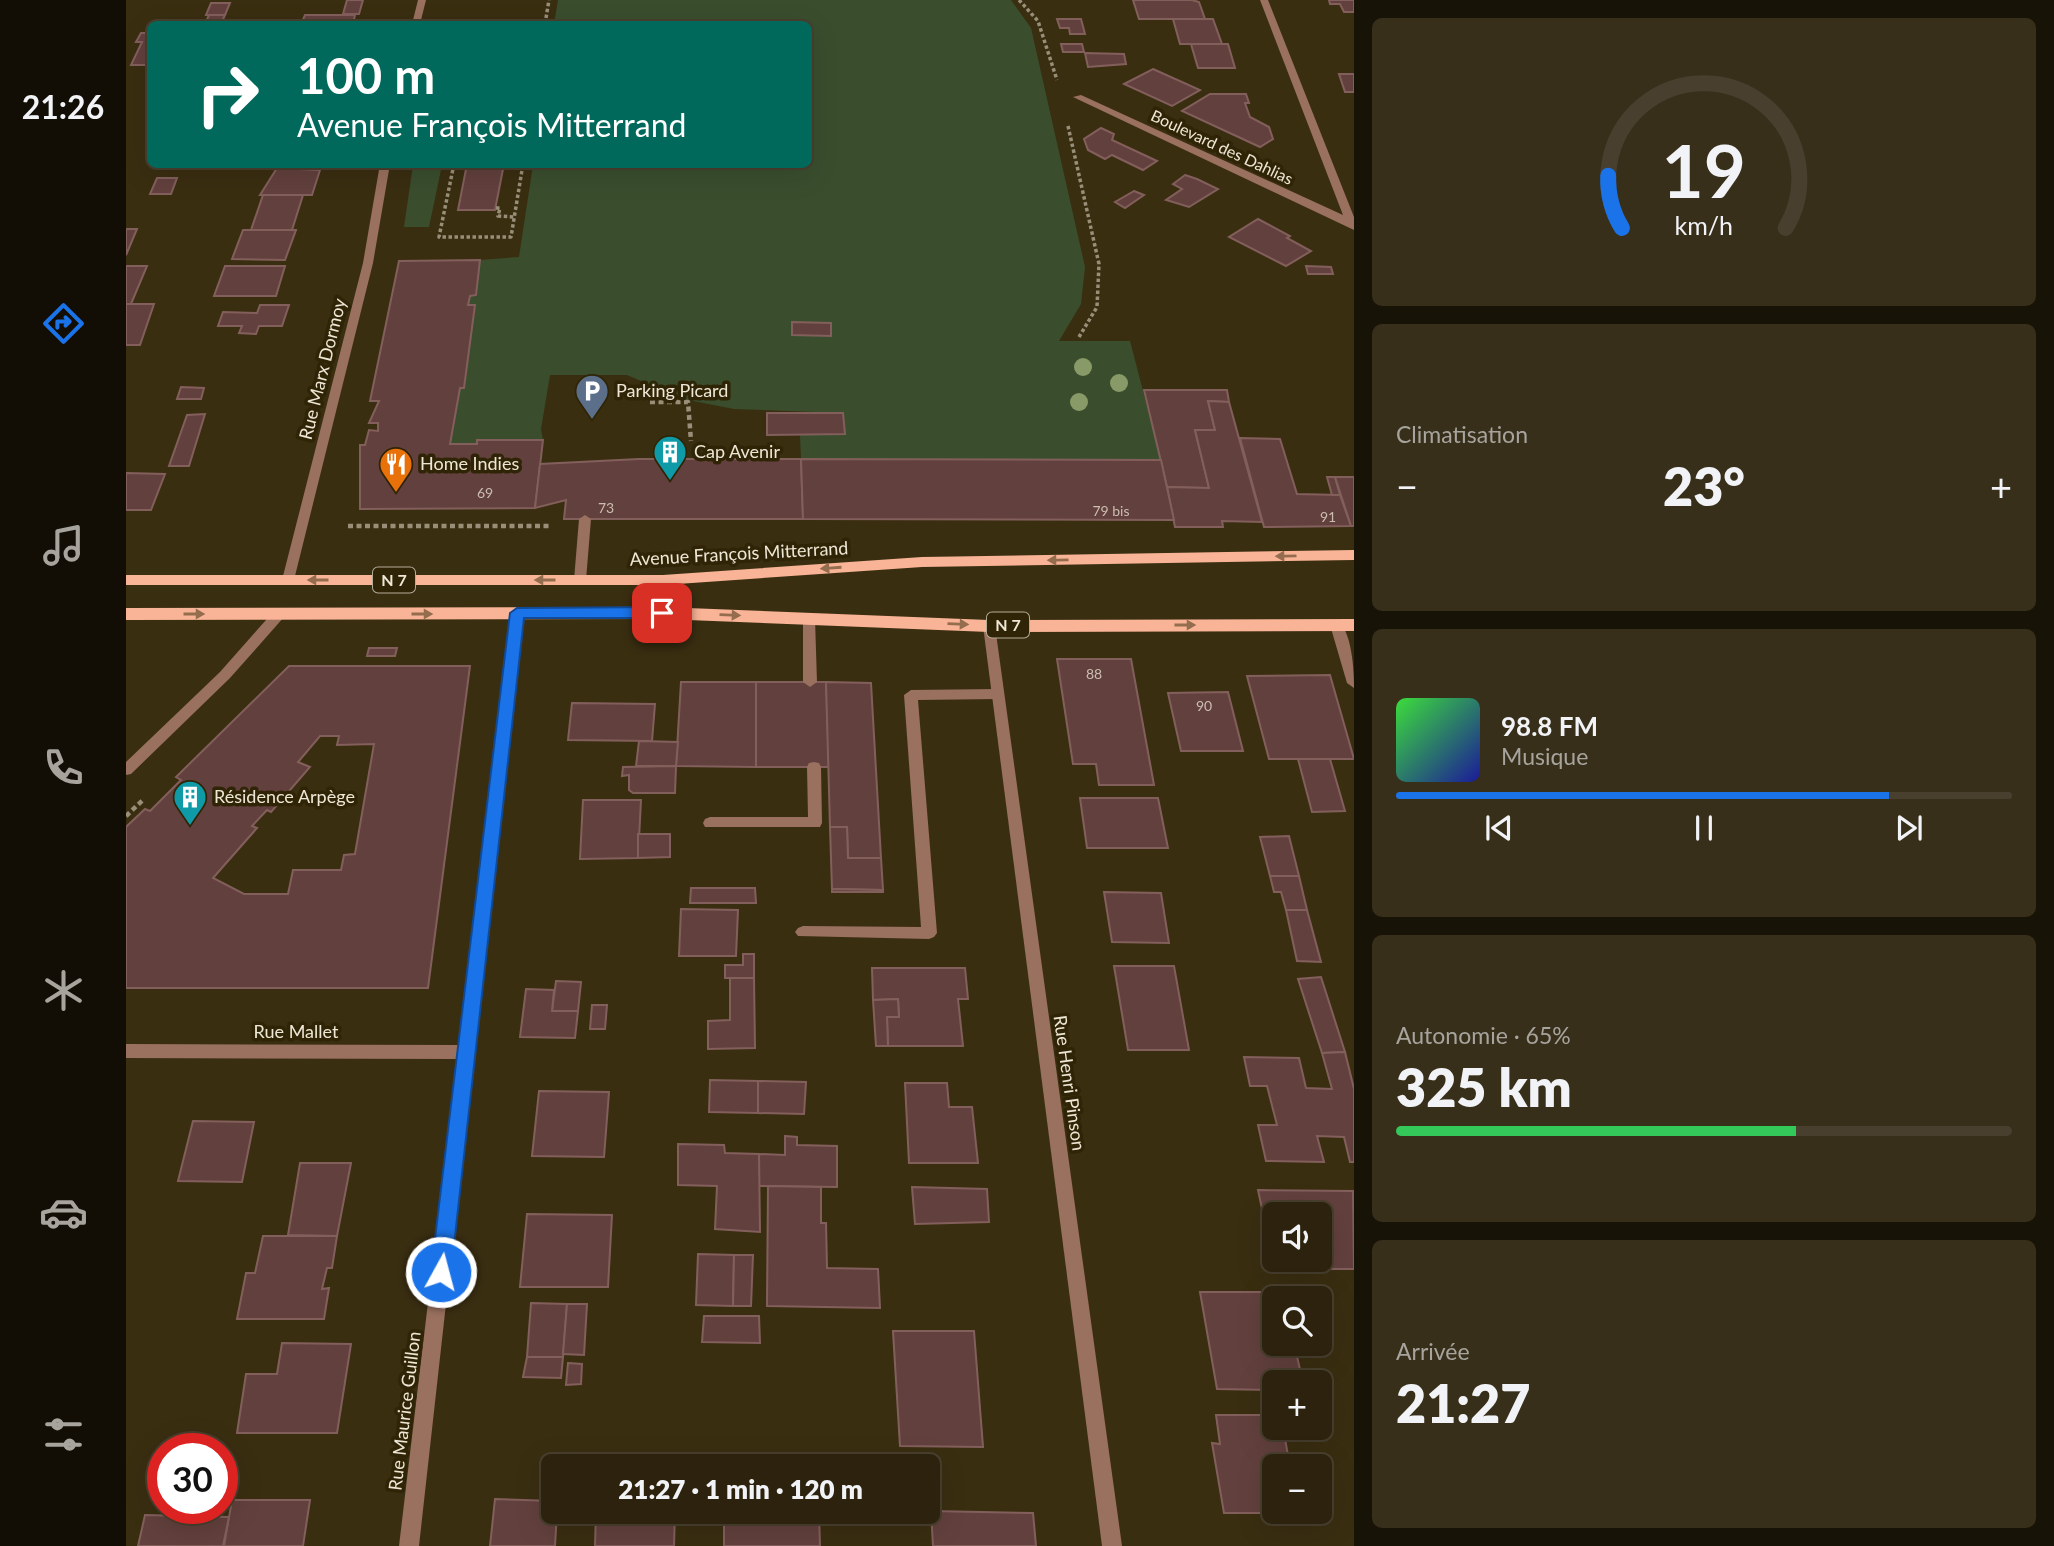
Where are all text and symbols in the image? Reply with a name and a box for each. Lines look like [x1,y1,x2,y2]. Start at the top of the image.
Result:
text: 100 m [297,46,435,104]
icon: right [182,49,273,140]
text: 21:26 [22,87,104,126]
text: Avenue François Mitterrand [297,105,686,144]
street label: Boulevard des Dahlias [1148,105,1296,188]
text: 19 [1662,126,1746,214]
text: km/h [1675,210,1733,240]
street label: Rue Marx Dormoy [294,295,350,442]
icon: directions [39,299,88,348]
parking icon: Parking Picard [573,372,611,421]
place label: Parking Picard [616,379,728,401]
text: Climatisation [1396,420,1528,448]
building icon: Cap Avenir [651,433,689,482]
place label: Cap Avenir [694,440,780,462]
restaurant icon: Home Indies [377,445,415,494]
place label: Home Indies [420,452,519,474]
text: 23° [1663,455,1745,517]
text: − [1396,463,1418,509]
text: + [1990,463,2012,509]
house number: 69 [477,484,493,501]
house number: 73 [598,499,614,516]
house number: 79 bis [1092,502,1130,519]
house number: 91 [1320,508,1336,525]
icon: music [39,521,88,570]
street label: Avenue François Mitterrand [629,536,849,570]
one-way arrow [1275,551,1297,562]
one-way arrow [1047,554,1069,566]
one-way arrow [820,563,842,574]
road number: N 7 [373,568,415,593]
one-way arrow [307,574,329,586]
one-way arrow [534,574,556,586]
pin [632,583,692,643]
icon: arrive [643,594,681,632]
one-way arrow [183,608,205,620]
one-way arrow [411,608,433,620]
one-way arrow [719,610,741,621]
road number: N 7 [987,612,1029,638]
one-way arrow [947,619,969,630]
one-way arrow [1174,619,1196,631]
house number: 88 [1086,665,1102,682]
house number: 90 [1196,697,1212,714]
text: 98.8 FM [1501,710,1598,742]
text: Musique [1501,742,1588,770]
icon: phone [39,743,88,792]
building icon: Résidence Arpège [171,778,209,827]
place label: Résidence Arpège [214,785,355,807]
icon: previous [1480,809,1518,847]
icon: pause [1685,809,1723,847]
icon: next [1890,809,1928,847]
icon: climate [39,966,88,1015]
street label: Rue Henri Pinson [1050,1014,1090,1152]
street label: Rue Mallet [254,1020,339,1042]
text: Autonomie · 65% [1396,1021,1571,1049]
text: 325 km [1396,1056,1572,1118]
icon: car [39,1188,88,1237]
map controls [1262,1202,1332,1524]
button: sound [1262,1202,1332,1272]
position arrow [404,1235,478,1309]
button: search [1262,1286,1332,1356]
street label: Rue Maurice Guillon [383,1330,425,1492]
text: Arrivée [1396,1337,1470,1365]
button: + [1262,1370,1332,1440]
text: 21:27 [1396,1372,1530,1434]
icon: filters [39,1410,88,1459]
speed limit sign: 30 [147,1433,238,1524]
button: − [1262,1454,1332,1524]
text: 21:27 · 1 min · 120 m [618,1473,863,1505]

